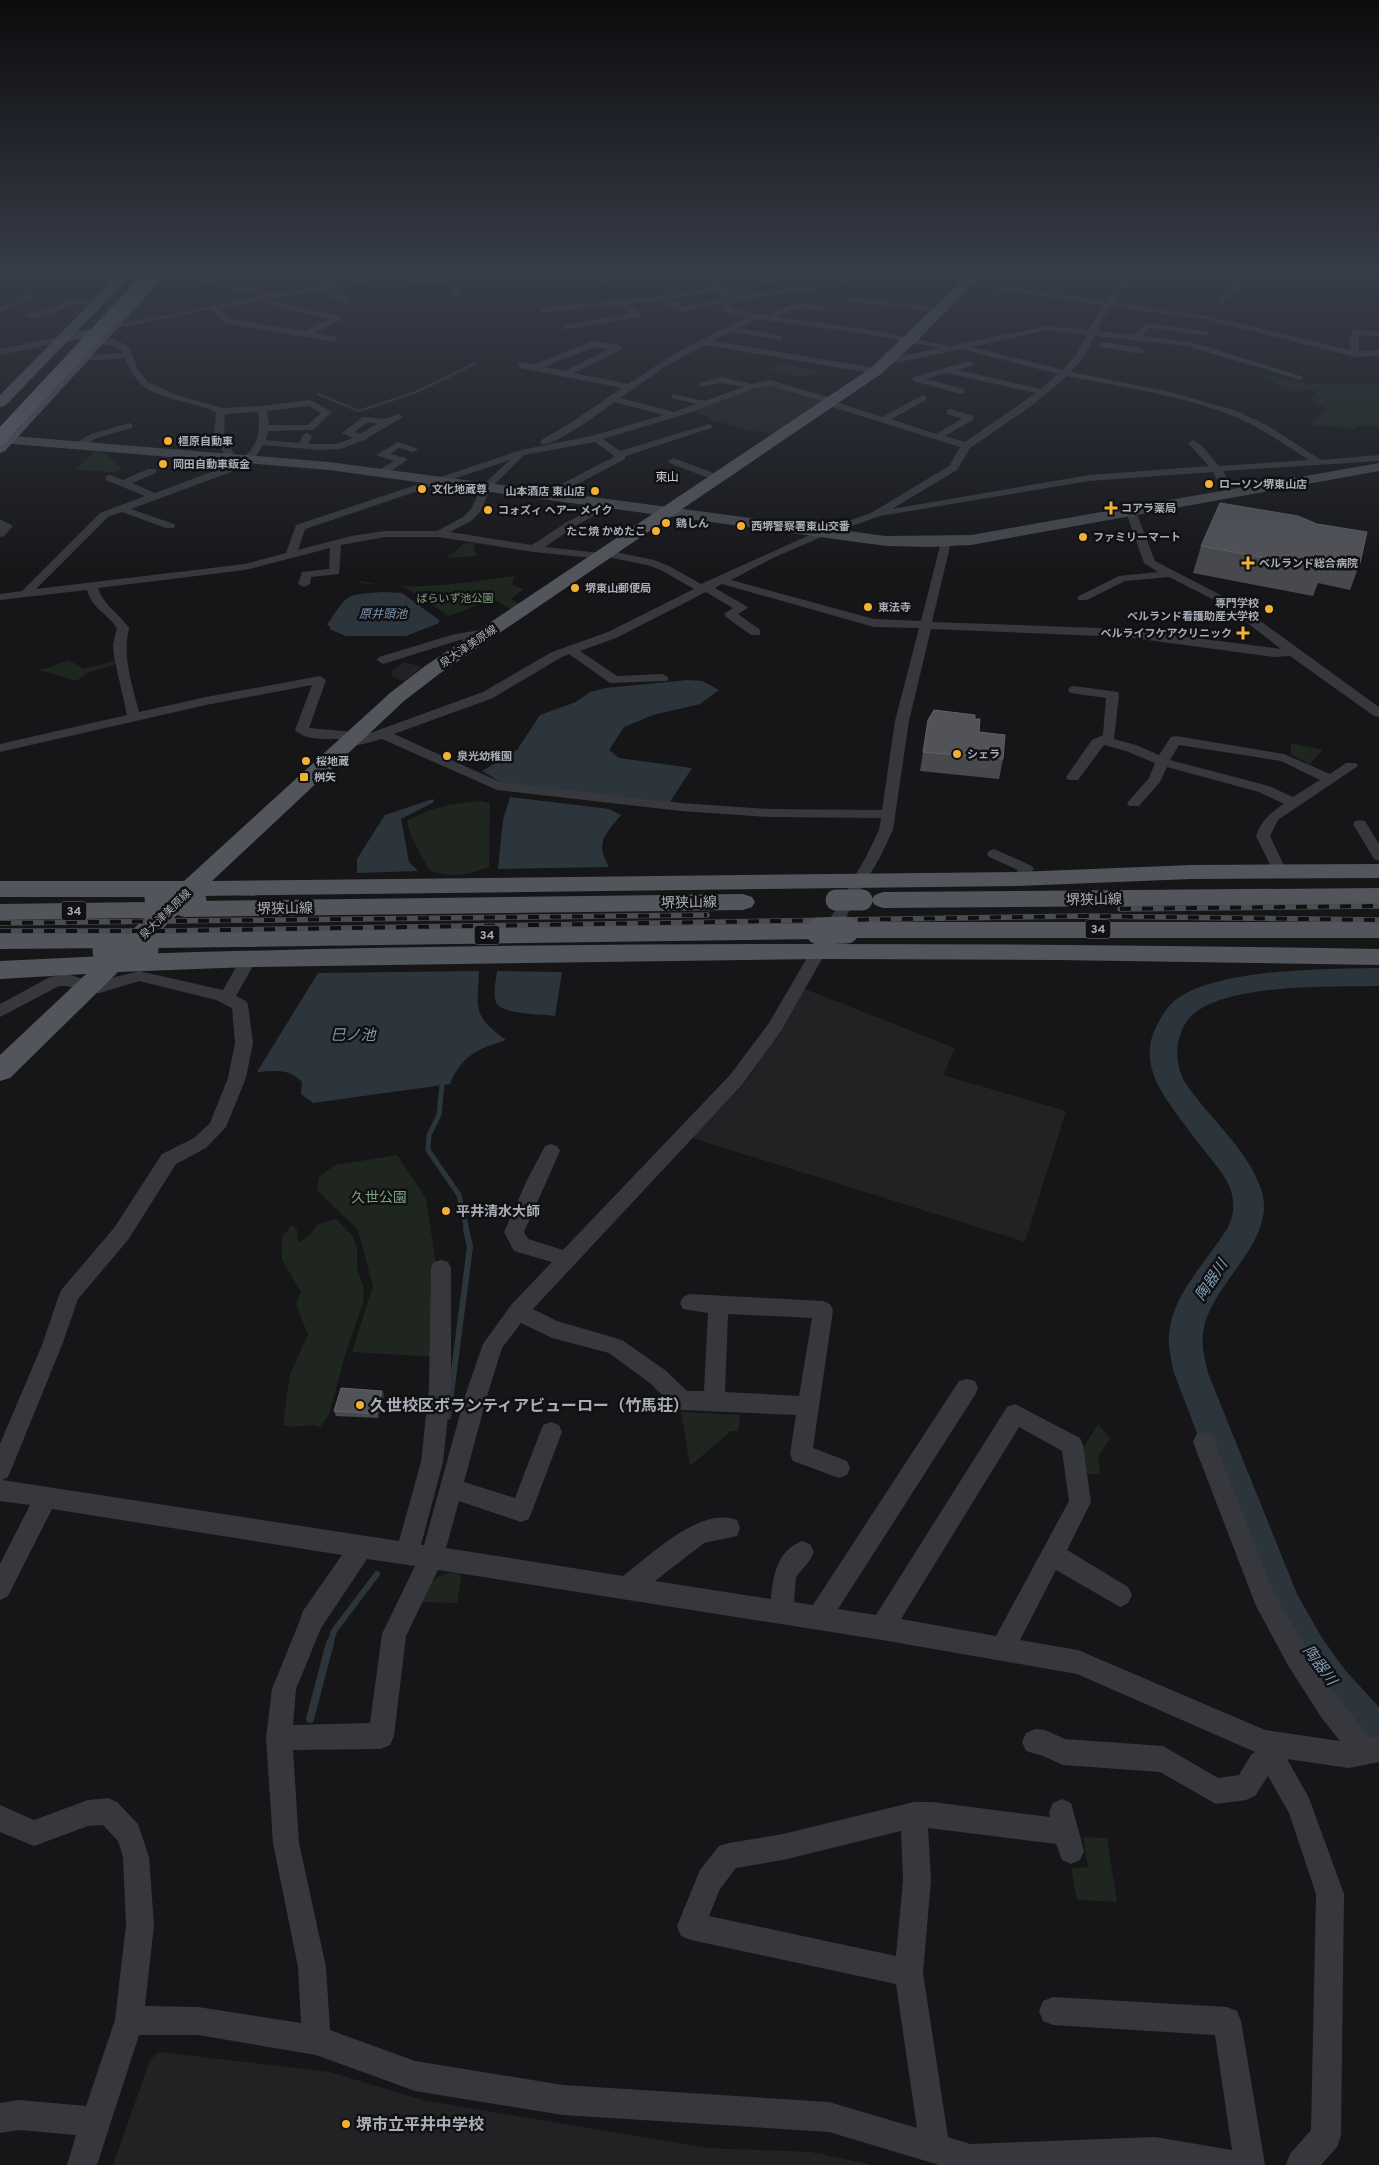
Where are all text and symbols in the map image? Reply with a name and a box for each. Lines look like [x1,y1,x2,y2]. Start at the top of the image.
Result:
marker: 橿原自動車 [162,435,174,447]
place label: 橿原自動車 [178,435,233,449]
marker: 岡田自動車鈑金 [157,458,169,470]
place label: 岡田自動車鈑金 [173,458,250,472]
district label: 東山 [655,470,679,486]
marker: ローソン堺東山店 [1203,478,1215,490]
place label: ローソン堺東山店 [1219,478,1307,492]
marker: 文化地蔵尊 [416,483,428,495]
place label: 文化地蔵尊 [432,483,487,497]
place label: 山本酒店 東山店 [505,485,585,499]
marker: 山本酒店 東山店 [589,485,601,497]
marker: コアラ薬局 [1105,502,1117,514]
place label: コアラ薬局 [1121,502,1176,516]
marker: コォズィ ヘアー メイク [482,504,494,516]
place label: コォズィ ヘアー メイク [498,504,613,518]
marker: 鶏しん [660,517,672,529]
place label: 鶏しん [676,517,709,531]
marker: 西堺警察署東山交番 [735,520,747,532]
place label: 西堺警察署東山交番 [751,520,850,534]
place label: たこ焼 かめたこ [566,525,646,539]
marker: たこ焼 かめたこ [650,525,662,537]
marker: ファミリーマート [1077,531,1089,543]
place label: ファミリーマート [1093,531,1181,545]
marker: ベルランド総合病院 [1241,556,1255,570]
place label: ベルランド総合病院 [1259,557,1358,571]
marker: 堺東山郵便局 [569,582,581,594]
place label: 堺東山郵便局 [585,582,651,596]
park label: ばらいず池公園 [417,592,494,606]
place label: 専門学校 ベルランド看護助産大学校 [1127,597,1259,624]
marker: 東法寺 [862,601,874,613]
place label: 東法寺 [878,601,911,615]
marker: 専門学校 ベルランド看護助産大学校 [1263,603,1275,615]
water label: 原井頭池 [359,607,408,623]
street label: 泉大津美原線 [437,623,500,671]
marker: ベルライフケアクリニック [1236,626,1250,640]
place label: ベルライフケアクリニック [1101,627,1232,641]
marker: シェラ [951,748,963,760]
place label: シェラ [967,748,1000,762]
marker: 泉光幼稚園 [441,750,453,762]
place label: 泉光幼稚園 [457,750,512,764]
marker: 桜地蔵 [300,755,312,767]
place label: 桜地蔵 [316,755,349,769]
marker: 桝矢 [298,771,310,783]
place label: 桝矢 [314,771,336,785]
street label: 泉大津美原線 [137,887,194,943]
street label: 堺狭山線 [1066,892,1122,909]
street label: 堺狭山線 [661,895,717,912]
road number: 34 [62,901,86,920]
street label: 堺狭山線 [257,901,313,918]
road number: 34 [1086,920,1110,939]
road number: 34 [474,926,500,944]
water label: 巳ノ池 [330,1027,377,1046]
park label: 久世公園 [351,1190,407,1207]
place label: 平井清水大師 [456,1203,540,1221]
marker: 平井清水大師 [440,1205,452,1217]
water label: 陶器川 [1192,1255,1234,1305]
place label: 久世校区ボランティアビューロー（竹馬荘） [370,1397,689,1417]
marker: 久世校区ボランティアビューロー（竹馬荘） [354,1399,366,1411]
water label: 陶器川 [1298,1642,1341,1691]
place label: 堺市立平井中学校 [356,2115,484,2136]
marker: 堺市立平井中学校 [340,2118,352,2130]

